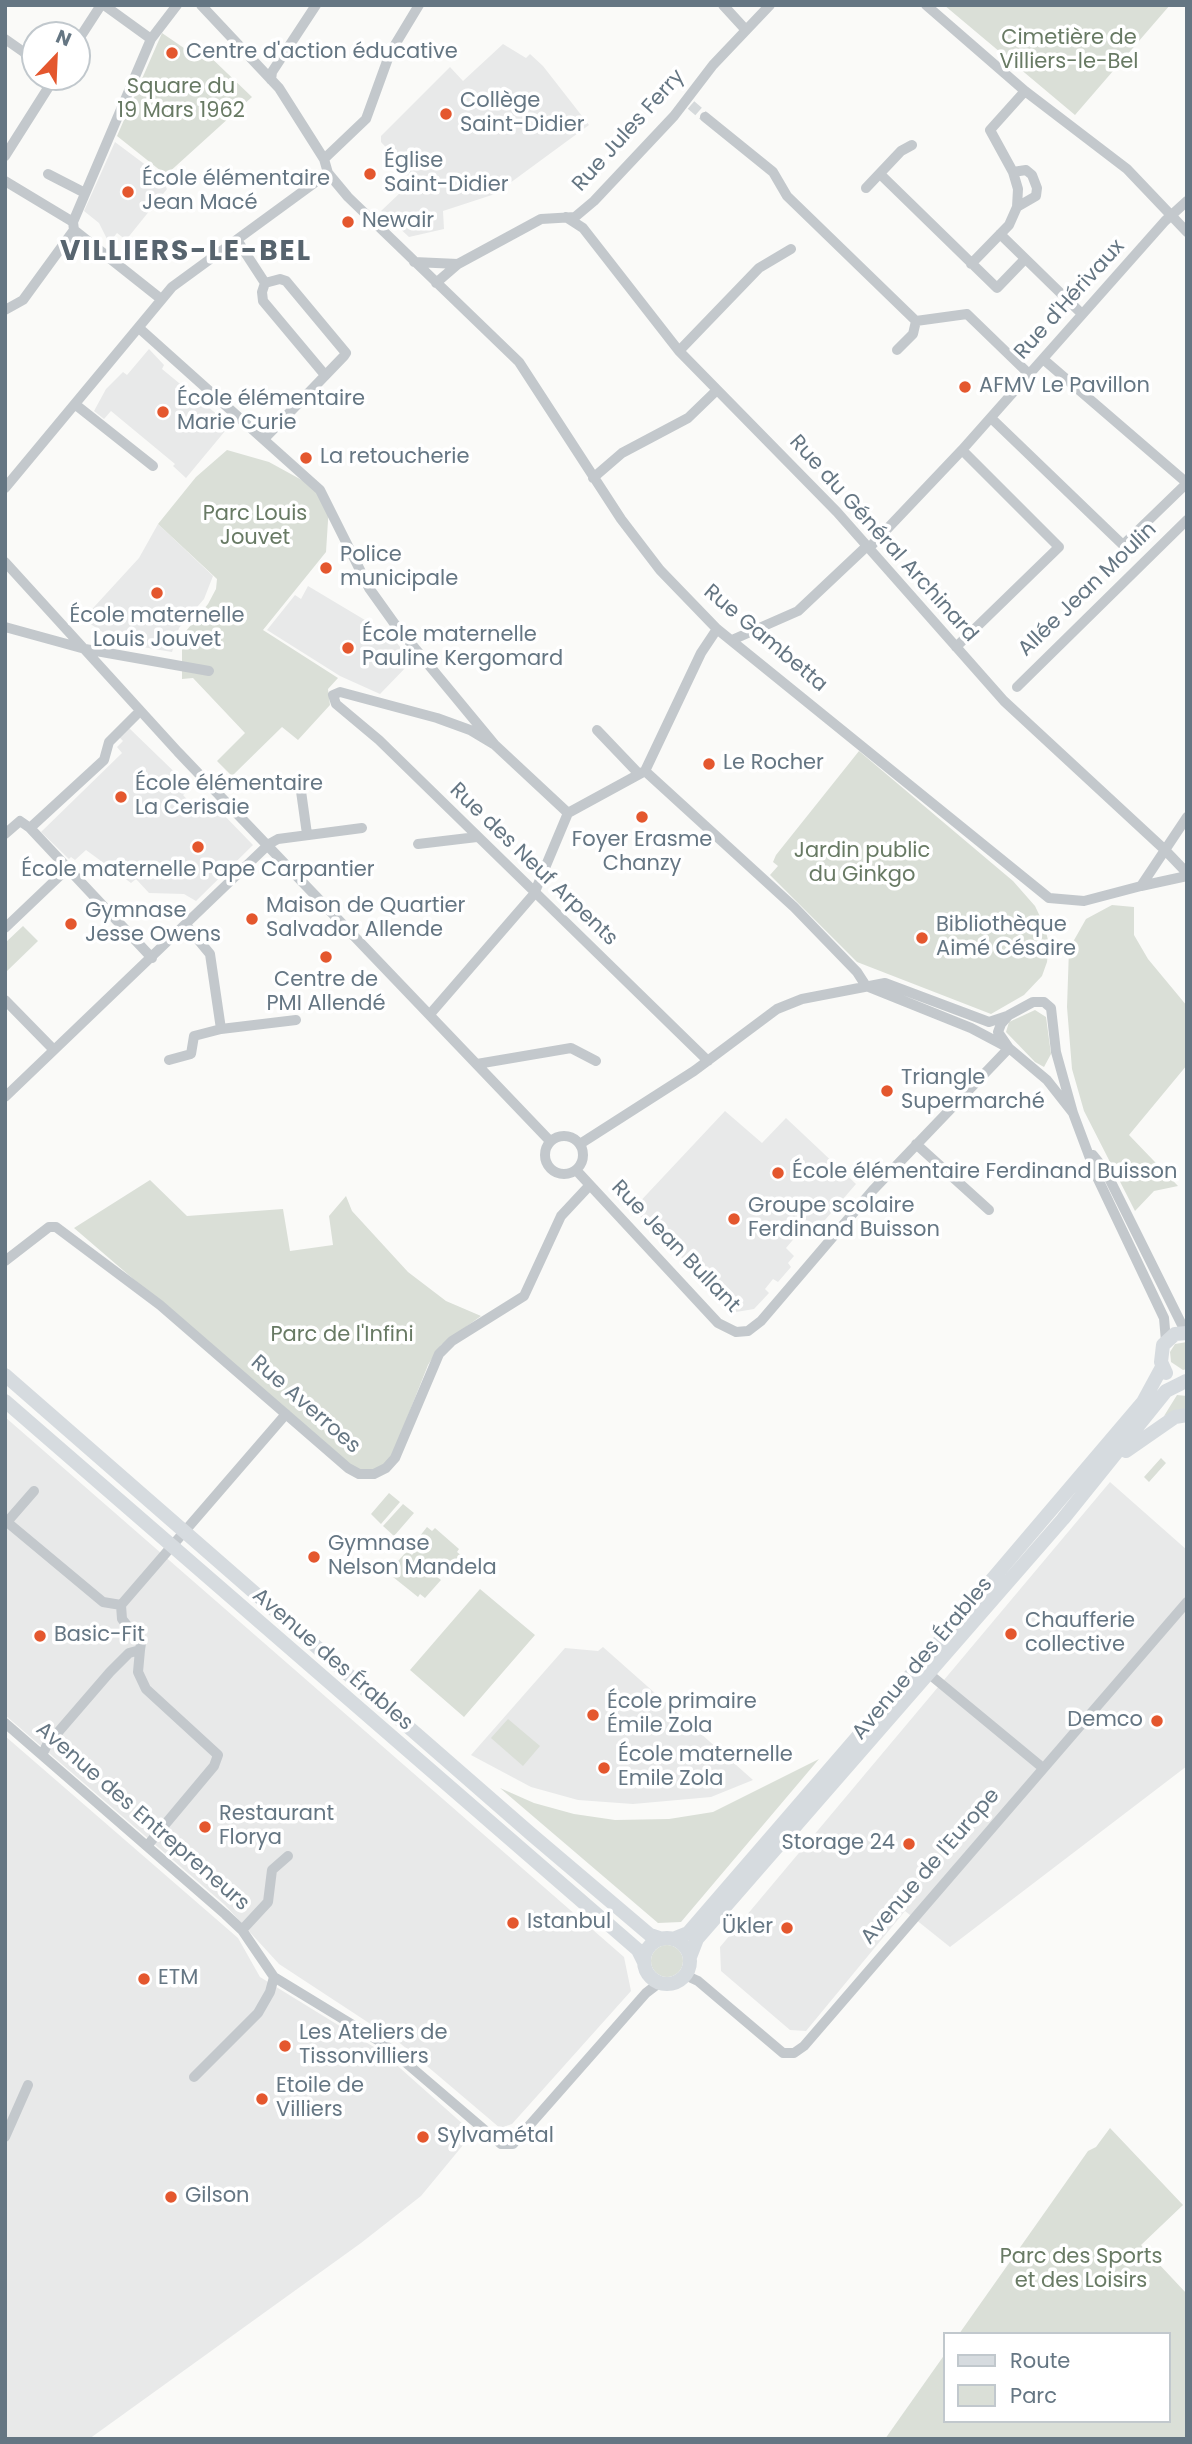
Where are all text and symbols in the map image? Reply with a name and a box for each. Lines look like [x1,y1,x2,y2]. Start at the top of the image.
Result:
north arrow [21,21,91,91]
text: N [52,23,75,53]
park label: Cimetière de Villiers-le-Bel [999,26,1139,76]
place label: Centre d'action éducative [186,40,458,66]
marker: Centre d'action éducative [164,45,180,61]
street label: Rue Jules Ferry [568,65,690,197]
park label: Square du 19 Mars 1962 [117,75,245,125]
place label: Collège Saint-Didier [460,89,585,139]
marker: Collège Saint-Didier [438,106,454,122]
place label: Église Saint-Didier [384,149,509,199]
marker: Église Saint-Didier [362,166,378,182]
place label: École élémentaire Jean Macé [142,167,330,217]
marker: École élémentaire Jean Macé [120,184,136,200]
place label: Newair [362,209,434,235]
marker: Newair [340,214,356,230]
street label: Rue d'Hérivaux [1010,235,1130,365]
district label: VILLIERS-LE-BEL [62,236,310,270]
place label: AFMV Le Pavillon [979,374,1150,400]
marker: AFMV Le Pavillon [957,379,973,395]
place label: École élémentaire Marie Curie [177,387,365,437]
marker: École élémentaire Marie Curie [155,404,171,420]
street label: Rue du Général Archinard [783,430,983,648]
place label: La retoucherie [320,445,469,471]
marker: La retoucherie [298,450,314,466]
park label: Parc Louis Jouvet [203,502,307,552]
street label: Allée Jean Moulin [1014,518,1162,662]
place label: Police municipale [340,543,458,593]
marker: Police municipale [318,560,334,576]
street label: Rue Gambetta [698,580,832,698]
marker: École maternelle Louis Jouvet [149,585,165,601]
place label: École maternelle Louis Jouvet [70,604,244,654]
place label: École maternelle Pauline Kergomard [362,623,563,673]
marker: École maternelle Pauline Kergomard [340,640,356,656]
place label: Le Rocher [723,751,824,777]
marker: Le Rocher [701,756,717,772]
place label: École élémentaire La Cerisaie [135,772,323,822]
street label: Rue des Neuf Arpents [444,778,622,952]
marker: École élémentaire La Cerisaie [113,789,129,805]
marker: Foyer Erasme Chanzy [634,809,650,825]
place label: Foyer Erasme Chanzy [572,828,712,878]
marker: École maternelle Pape Carpantier [190,839,206,855]
park label: Jardin public du Ginkgo [794,839,930,889]
place label: École maternelle Pape Carpantier [21,858,375,884]
place label: Maison de Quartier Salvador Allende [266,894,465,944]
place label: Gymnase Jesse Owens [85,899,221,949]
marker: Maison de Quartier Salvador Allende [244,911,260,927]
place label: Bibliothèque Aimé Césaire [936,913,1076,963]
marker: Gymnase Jesse Owens [63,916,79,932]
marker: Bibliothèque Aimé Césaire [914,930,930,946]
marker: Centre de PMI Allendé [318,949,334,965]
place label: Centre de PMI Allendé [266,968,386,1018]
place label: Triangle Supermarché [901,1066,1045,1116]
marker: Triangle Supermarché [879,1083,895,1099]
place label: École élémentaire Ferdinand Buisson [792,1160,1177,1186]
marker: École élémentaire Ferdinand Buisson [770,1165,786,1181]
street label: Rue Jean Bullant [605,1176,745,1318]
place label: Groupe scolaire Ferdinand Buisson [748,1194,940,1244]
marker: Groupe scolaire Ferdinand Buisson [726,1211,742,1227]
park label: Parc de l'Infini [270,1323,414,1349]
street label: Rue Averroes [245,1351,365,1459]
place label: Gymnase Nelson Mandela [328,1532,497,1582]
marker: Gymnase Nelson Mandela [306,1549,322,1565]
street label: Avenue des Érables [848,1573,998,1745]
street label: Avenue des Érables [247,1583,417,1737]
place label: Chaufferie collective [1025,1609,1135,1659]
place label: Basic-Fit [54,1623,145,1649]
marker: Chaufferie collective [1003,1626,1019,1642]
marker: Basic-Fit [32,1628,48,1644]
place label: École primaire Émile Zola [607,1690,757,1740]
marker: École primaire Émile Zola [585,1707,601,1723]
place label: Demco [1067,1708,1143,1734]
marker: Demco [1149,1713,1165,1729]
street label: Avenue des Entrepreneurs [30,1717,254,1917]
place label: École maternelle Emile Zola [618,1743,793,1793]
marker: École maternelle Emile Zola [596,1760,612,1776]
street label: Avenue de l'Europe [856,1784,1006,1950]
place label: Restaurant Florya [219,1802,334,1852]
marker: Restaurant Florya [197,1819,213,1835]
place label: Storage 24 [781,1831,895,1857]
marker: Storage 24 [901,1836,917,1852]
place label: Istanbul [527,1910,611,1936]
marker: Istanbul [505,1915,521,1931]
place label: Ükler [722,1915,773,1941]
marker: Ükler [779,1920,795,1936]
place label: ETM [158,1966,198,1992]
marker: ETM [136,1971,152,1987]
place label: Les Ateliers de Tissonvilliers [299,2021,447,2071]
marker: Les Ateliers de Tissonvilliers [277,2038,293,2054]
place label: Etoile de Villiers [276,2074,364,2124]
marker: Etoile de Villiers [254,2091,270,2107]
place label: Sylvamétal [437,2124,554,2150]
marker: Sylvamétal [415,2129,431,2145]
place label: Gilson [185,2184,250,2210]
marker: Gilson [163,2189,179,2205]
park label: Parc des Sports et des Loisirs [1000,2245,1162,2295]
legend [944,2332,1171,2423]
text: Route [1010,2346,1070,2375]
text: Parc [1010,2381,1057,2410]

